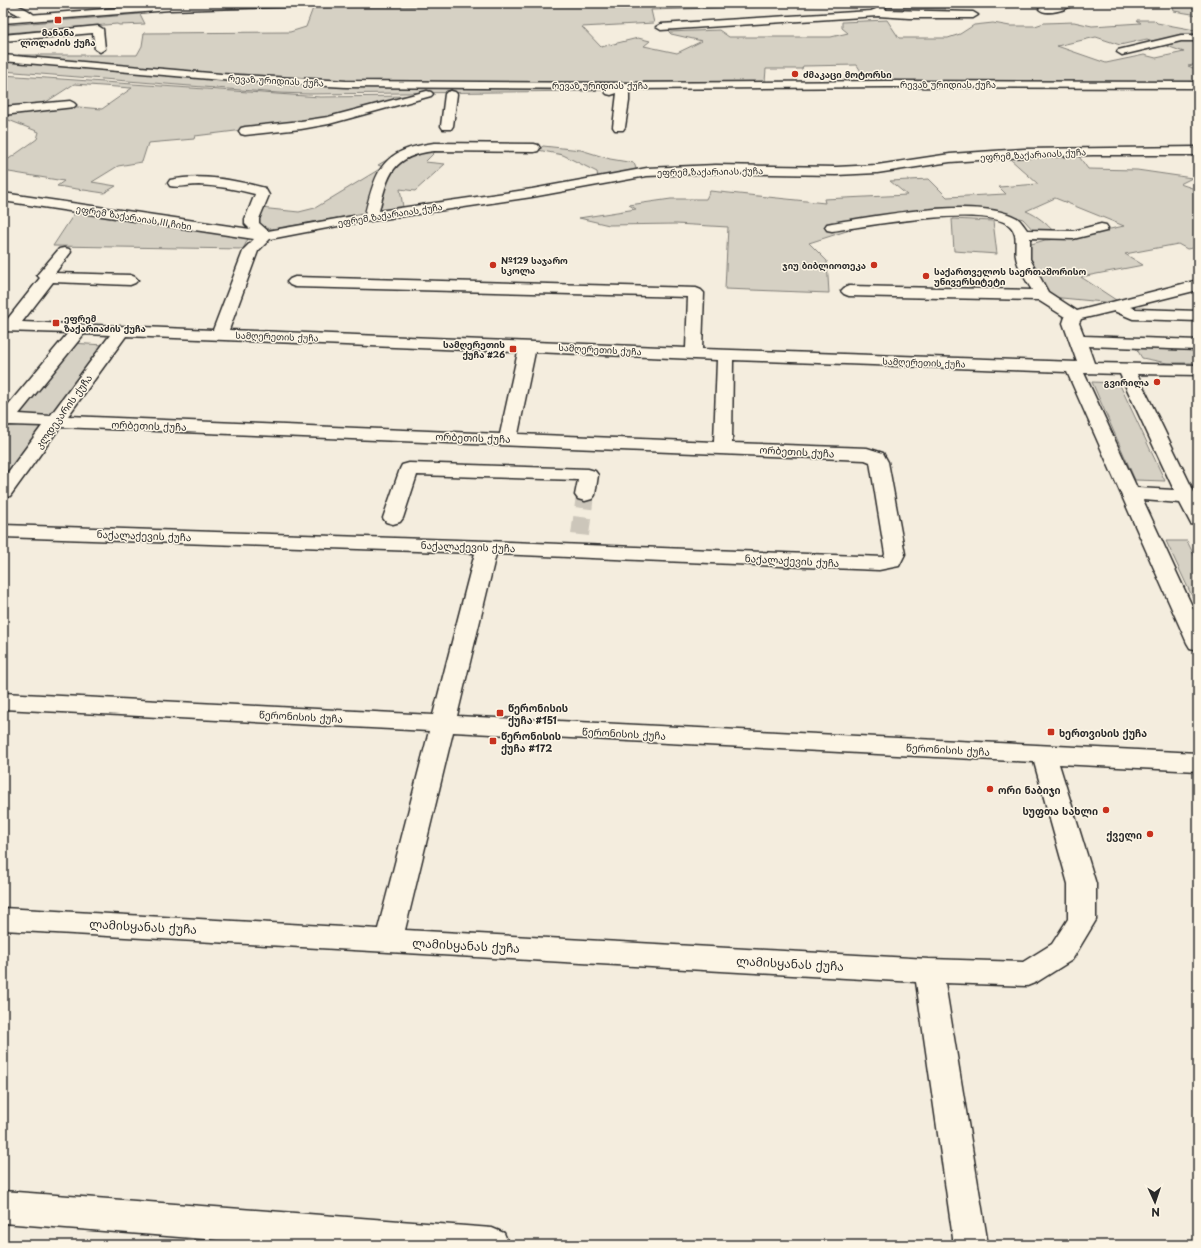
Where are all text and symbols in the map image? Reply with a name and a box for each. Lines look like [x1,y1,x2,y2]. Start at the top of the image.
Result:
marker: მანანა ლოლაძის ქუჩა [53,15,63,25]
place label: მანანა ლოლაძის ქუჩა [20,25,96,49]
place label: ძმაკაცი მოტორსი [803,67,892,81]
marker: ძმაკაცი მოტორსი [790,69,800,79]
street label: რევაზ ურიდიას ქუჩა [228,70,324,90]
street label: რევაზ ურიდიას ქუჩა [900,77,996,91]
street label: რევაზ ურიდიას ქუჩა [552,78,648,92]
street label: ეფრემ ზაქარაიას ქუჩა [980,144,1086,164]
street label: ეფრემ ზაქარაიას ქუჩა [657,163,763,179]
street label: ეფრემ ზაქარაიას ქუჩა [337,199,444,229]
street label: ეფრემ ზაქარაიას III ჩიხი [75,201,193,233]
place label: №129 საჯარო სკოლა [501,253,568,277]
place label: ჯიუ ბიბლიოთეკა [782,258,866,272]
marker: №129 საჯარო სკოლა [488,260,498,270]
marker: ჯიუ ბიბლიოთეკა [869,260,879,270]
place label: საქართველოს საერთაშორისო უნივერსიტეტი [934,264,1086,288]
marker: საქართველოს საერთაშორისო უნივერსიტეტი [921,271,931,281]
place label: ეფრემ ზაქარიაძის ქუჩა [64,311,146,335]
marker: ეფრემ ზაქარიაძის ქუჩა [51,318,61,328]
street label: სამღერეთის ქუჩა [235,328,319,344]
place label: სამღერეთის ქუჩა #26 [443,337,505,361]
street label: სამღერეთის ქუჩა [558,340,642,358]
marker: სამღერეთის ქუჩა #26 [508,344,518,354]
street label: სამღერეთის ქუჩა [882,354,966,370]
street label: კლდეკარის ქუჩა [31,371,95,451]
place label: გვირილა [1104,375,1149,389]
marker: გვირილა [1152,377,1162,387]
street label: ორბეთის ქუჩა [111,416,187,434]
street label: ორბეთის ქუჩა [435,428,511,446]
street label: ორბეთის ქუჩა [759,442,835,460]
street label: ნაქალაქევის ქუჩა [96,526,192,544]
street label: ნაქალაქევის ქუჩა [420,537,516,555]
street label: ნაქალაქევის ქუჩა [744,550,840,570]
place label: წერონისის ქუჩა #151 [508,700,568,727]
street label: წერონისის ქუჩა [259,706,343,726]
marker: წერონისის ქუჩა #151 [495,708,505,718]
street label: წერონისის ქუჩა [582,723,666,743]
place label: ხერთვისის ქუჩა [1059,725,1147,740]
marker: ხერთვისის ქუჩა [1046,727,1056,737]
place label: წერონისის ქუჩა #172 [501,728,561,755]
marker: წერონისის ქუჩა #172 [488,736,498,746]
street label: წერონისის ქუჩა [906,739,990,759]
place label: ორი ნაბიჯი [998,782,1061,797]
marker: ორი ნაბიჯი [985,784,995,794]
place label: სუფთა სახლი [1023,803,1098,818]
marker: სუფთა სახლი [1101,805,1111,815]
place label: ქველი [1106,827,1142,842]
marker: ქველი [1145,829,1155,839]
street label: ლამისყანას ქუჩა [89,914,197,938]
street label: ლამისყანას ქუჩა [412,933,520,957]
street label: ლამისყანას ქუჩა [736,951,844,975]
north arrow [1135,1182,1175,1222]
text: N [1150,1204,1160,1221]

